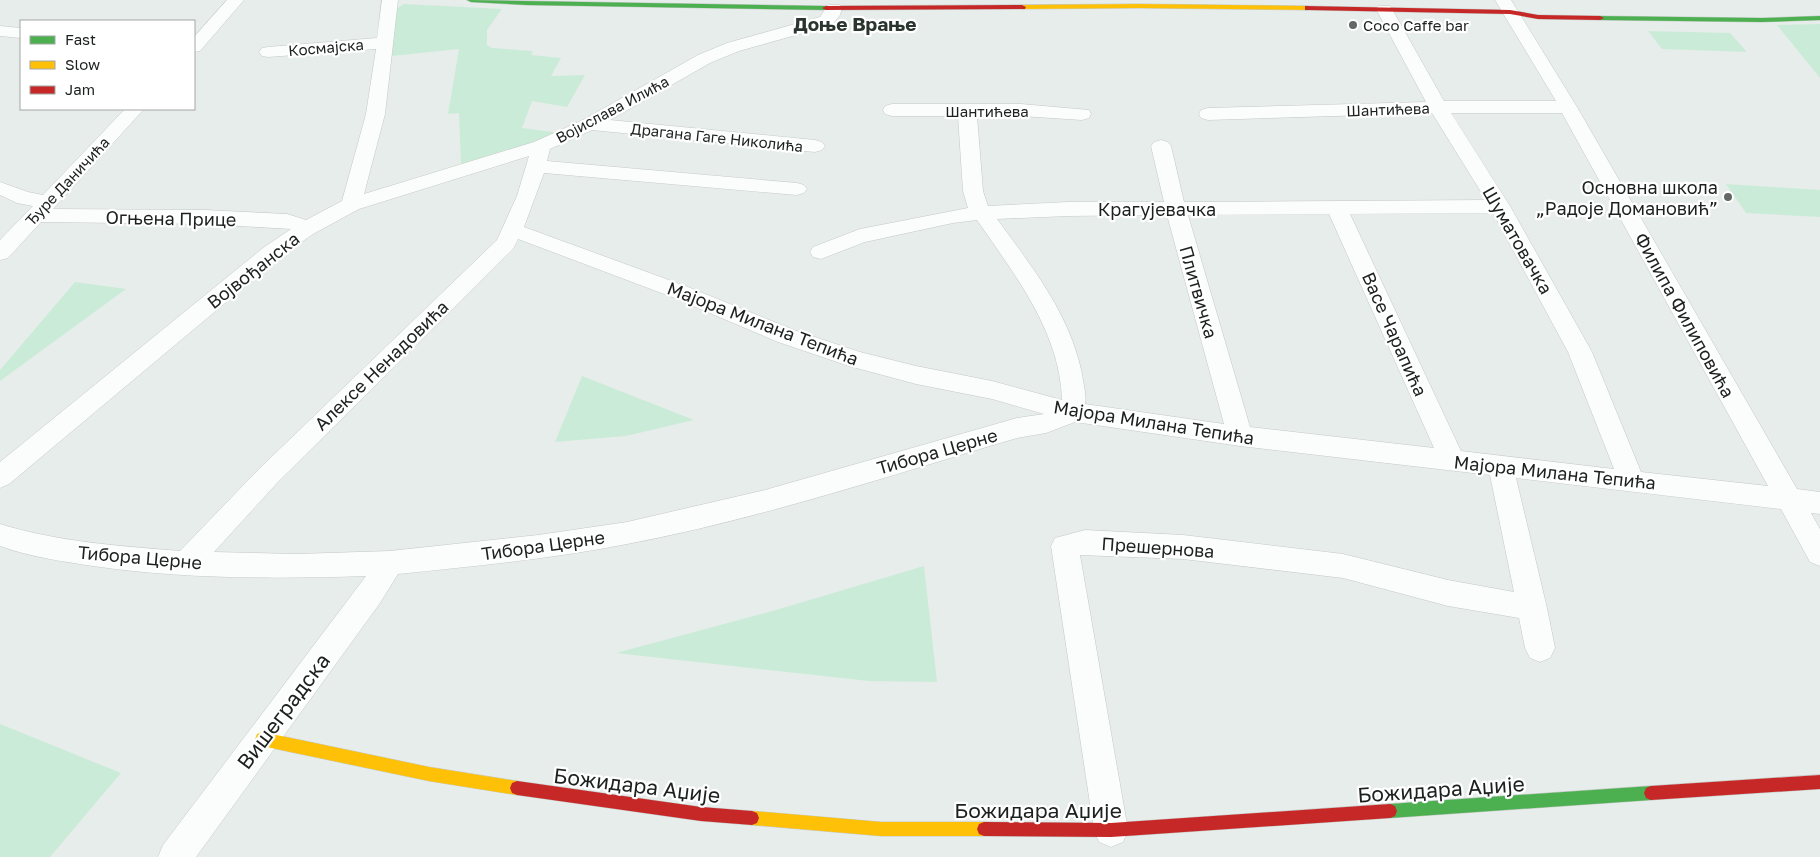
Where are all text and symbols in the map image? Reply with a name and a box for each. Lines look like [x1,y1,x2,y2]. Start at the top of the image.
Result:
district label: Доње Врање [793,12,917,35]
place label: Coco Caffe bar [1363,16,1469,34]
marker: Coco Caffe bar [1347,19,1359,31]
legend [20,20,195,110]
text: Fast [65,30,96,48]
street label: Космајска [287,35,365,59]
text: Slow [65,55,100,73]
street label: Војислава Илића [552,72,672,146]
text: Jam [65,80,95,98]
street label: Шантићева [1346,99,1430,119]
street label: Шантићева [945,102,1029,120]
street label: Драгана Гаге Николића [630,119,804,155]
street label: Ђуре Даничића [21,133,113,229]
place label: Основна школа „Радоје Домановић” [1536,176,1718,219]
street label: Шуматовачка [1478,182,1558,298]
marker: Основна школа „Радоје Домановић” [1722,191,1734,203]
street label: Крагујевачка [1098,198,1216,220]
street label: Огњена Прице [105,206,237,230]
street label: Војвођанска [202,227,304,313]
street label: Филипа Филиповића [1630,229,1740,401]
street label: Плитвичка [1175,243,1223,341]
street label: Васе Чарапића [1358,269,1432,399]
street label: Мајора Милана Тепића [664,276,862,370]
street label: Алексе Ненадовића [309,295,453,435]
street label: Мајора Милана Тепића [1052,395,1256,449]
street label: Тибора Церне [874,423,1000,479]
street label: Мајора Милана Тепића [1453,450,1657,494]
street label: Тибора Церне [480,525,606,565]
street label: Прешернова [1101,532,1215,562]
street label: Тибора Церне [77,541,203,573]
street label: Вишеградска [231,648,335,774]
street label: Божидара Аџије [552,762,722,808]
street label: Божидара Аџије [1356,770,1526,808]
street label: Божидара Аџије [954,797,1122,823]

